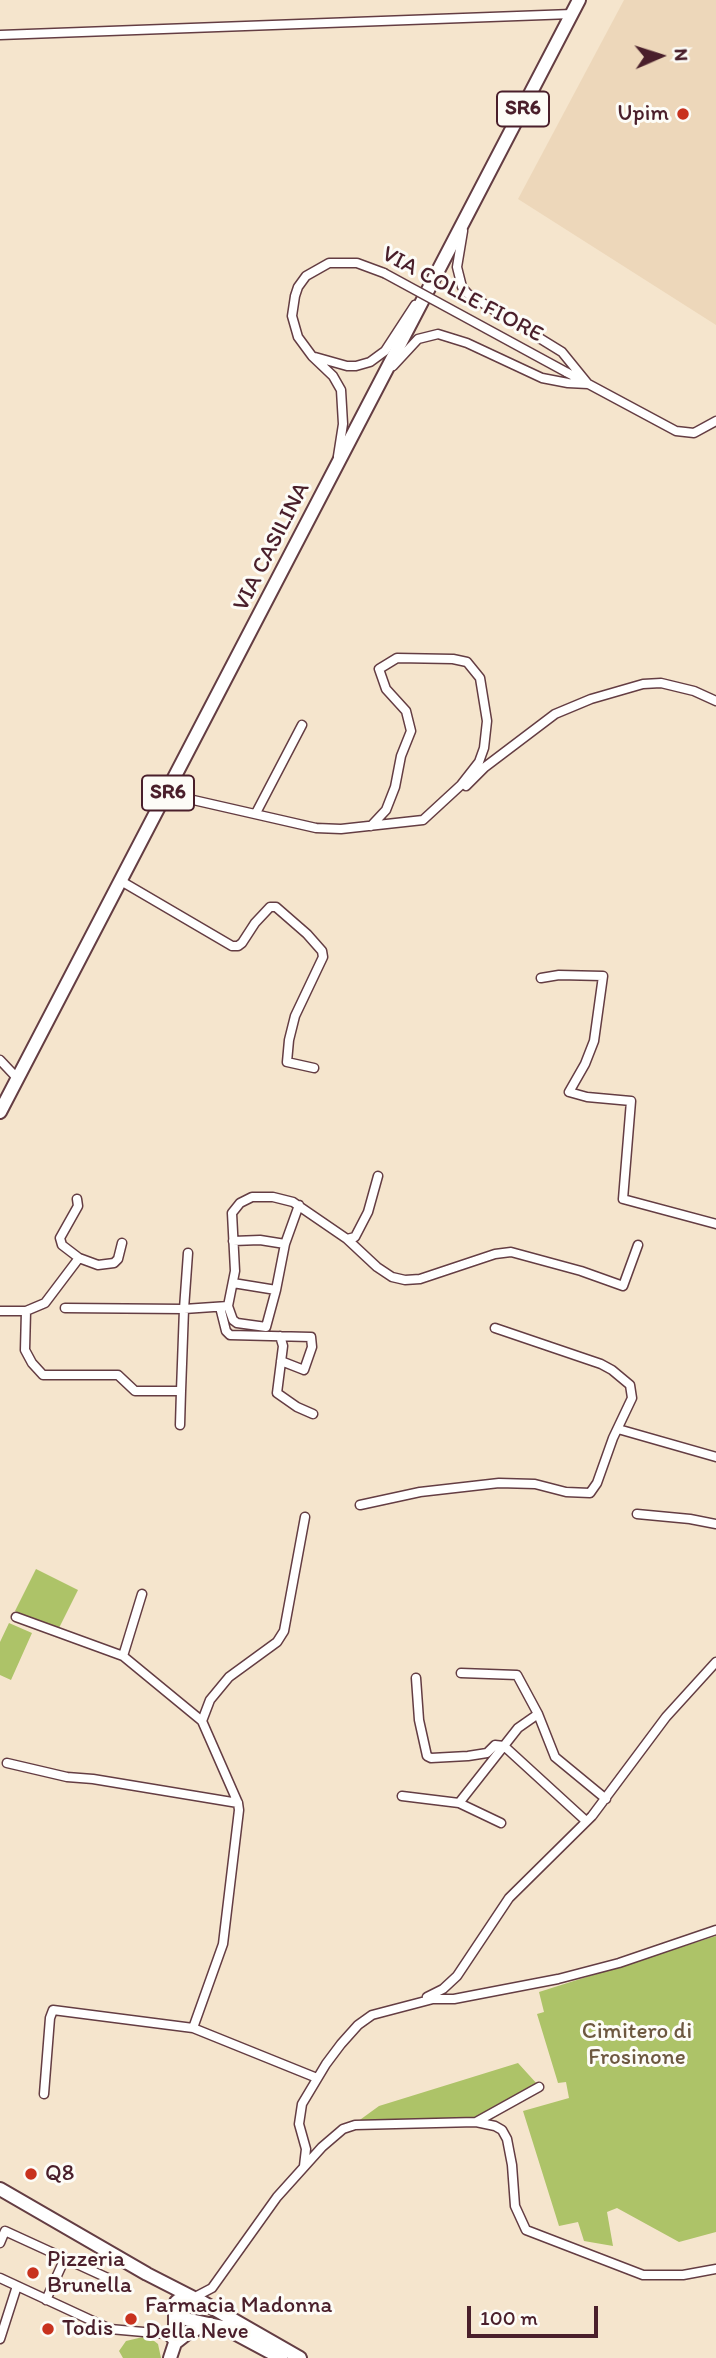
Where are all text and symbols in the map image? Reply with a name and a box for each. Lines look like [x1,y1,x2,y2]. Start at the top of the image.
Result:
north arrow [625,21,695,91]
text: N [670,48,693,62]
road number: SR6 [497,92,549,126]
place label: Upim [617,100,669,128]
marker: Upim [675,106,691,122]
street label: VIA COLLE FIORE [377,241,547,349]
street label: VIA CASILINA [228,478,316,616]
road number: SR6 [142,776,194,810]
park label: Cimitero di Frosinone [582,2018,692,2072]
place label: Q8 [45,2160,74,2188]
marker: Q8 [23,2166,39,2182]
place label: Pizzeria Brunella [47,2246,132,2300]
marker: Pizzeria Brunella [25,2265,41,2281]
place label: Farmacia Madonna Della Neve [145,2292,332,2346]
scale bar [471,2292,602,2336]
text: 100 m [480,2305,538,2330]
marker: Farmacia Madonna Della Neve [123,2311,139,2327]
place label: Todis [62,2315,113,2343]
marker: Todis [40,2321,56,2337]

